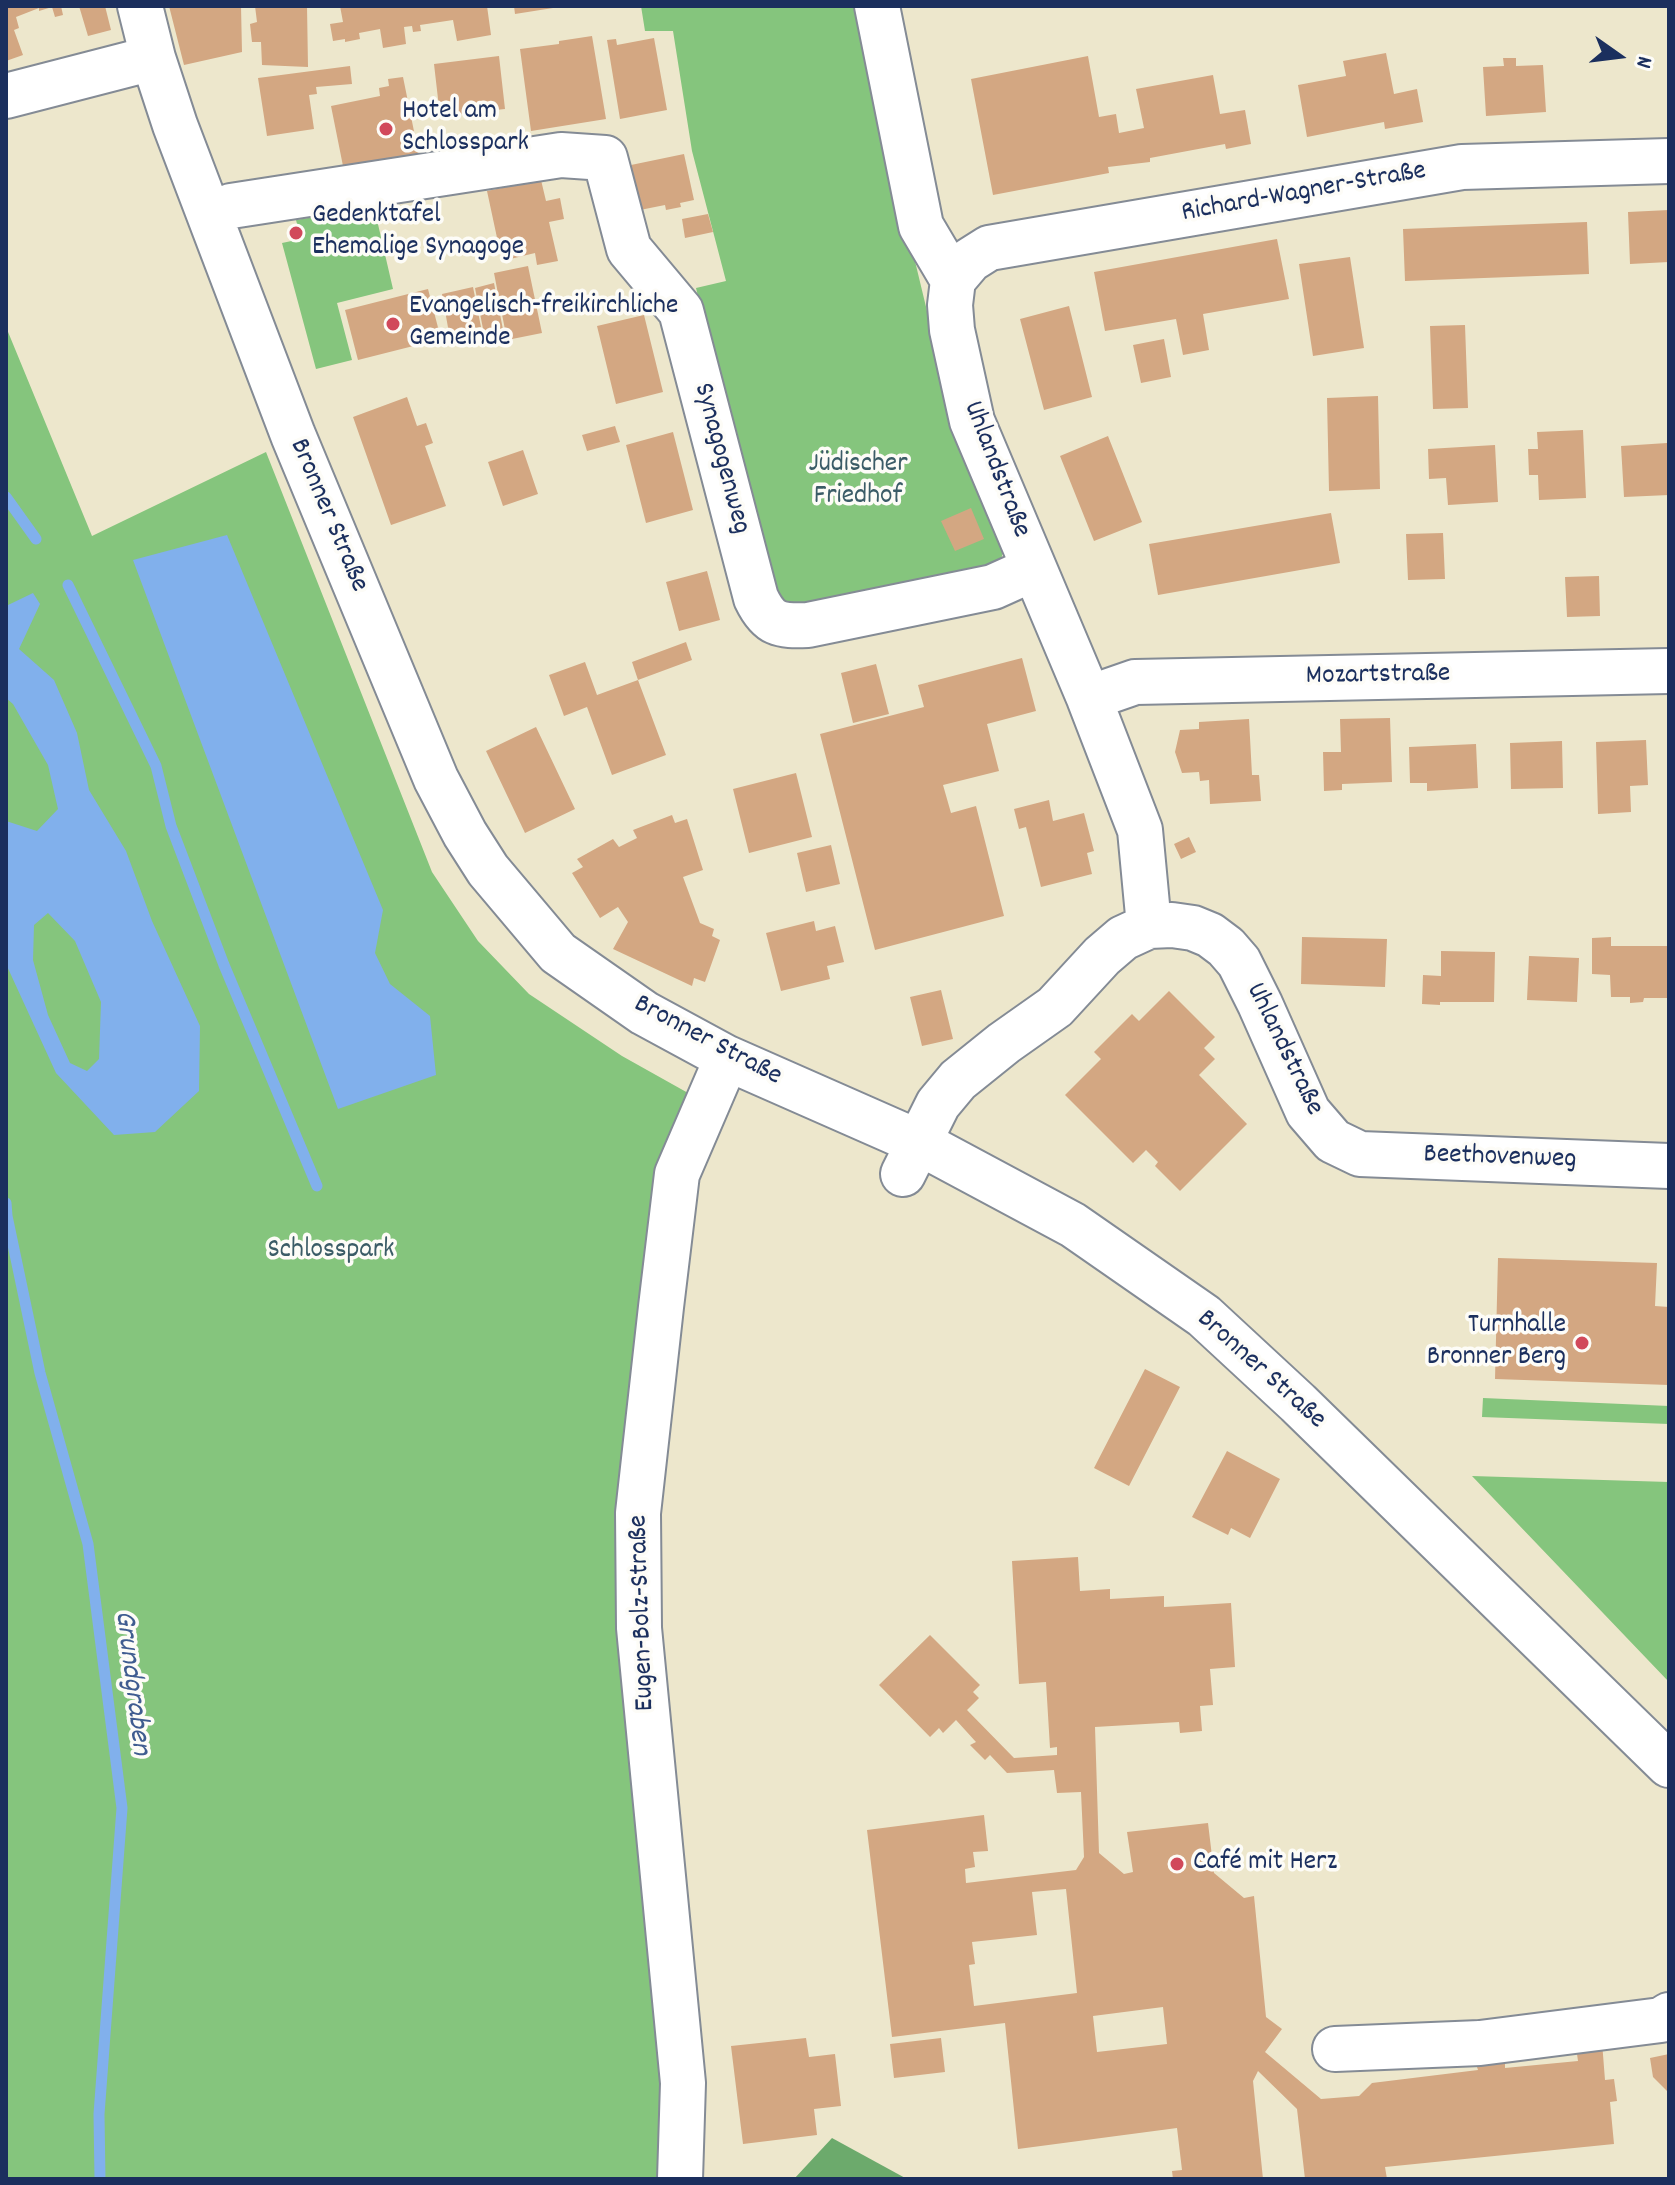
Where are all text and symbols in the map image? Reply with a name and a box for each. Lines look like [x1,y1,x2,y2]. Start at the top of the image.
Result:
north arrow [1579,16,1659,96]
text: N [1626,53,1659,71]
place label: Hotel am Schlosspark [402,96,529,162]
marker: Hotel am Schlosspark [377,120,395,138]
street label: Richard-Wagner-Straße [1179,156,1429,232]
place label: Gedenktafel Ehemalige Synagoge [312,200,524,266]
marker: Gedenktafel Ehemalige Synagoge [287,224,305,242]
place label: Evangelisch-freikirchliche Gemeinde [409,291,678,357]
marker: Evangelisch-freikirchliche Gemeinde [384,315,402,333]
street label: Synagogenweg [684,380,756,538]
street label: Uhlandstraße [954,397,1036,543]
street label: Bronner Straße [280,434,374,598]
park label: Jüdischer Friedhof [808,449,908,515]
street label: Mozartstraße [1305,659,1451,695]
street label: Uhlandstraße [1236,978,1330,1122]
street label: Bronner Straße [627,989,787,1095]
street label: Beethovenweg [1423,1140,1577,1178]
park label: Schlosspark [267,1235,395,1269]
street label: Bronner Straße [1188,1304,1332,1438]
place label: Turnhalle Bronner Berg [1427,1310,1566,1376]
marker: Turnhalle Bronner Berg [1573,1334,1591,1352]
street label: Eugen-Bolz-Straße [624,1514,664,1712]
water label: Grundgraben [103,1609,157,1757]
place label: Café mit Herz [1193,1847,1337,1881]
marker: Café mit Herz [1168,1855,1186,1873]

